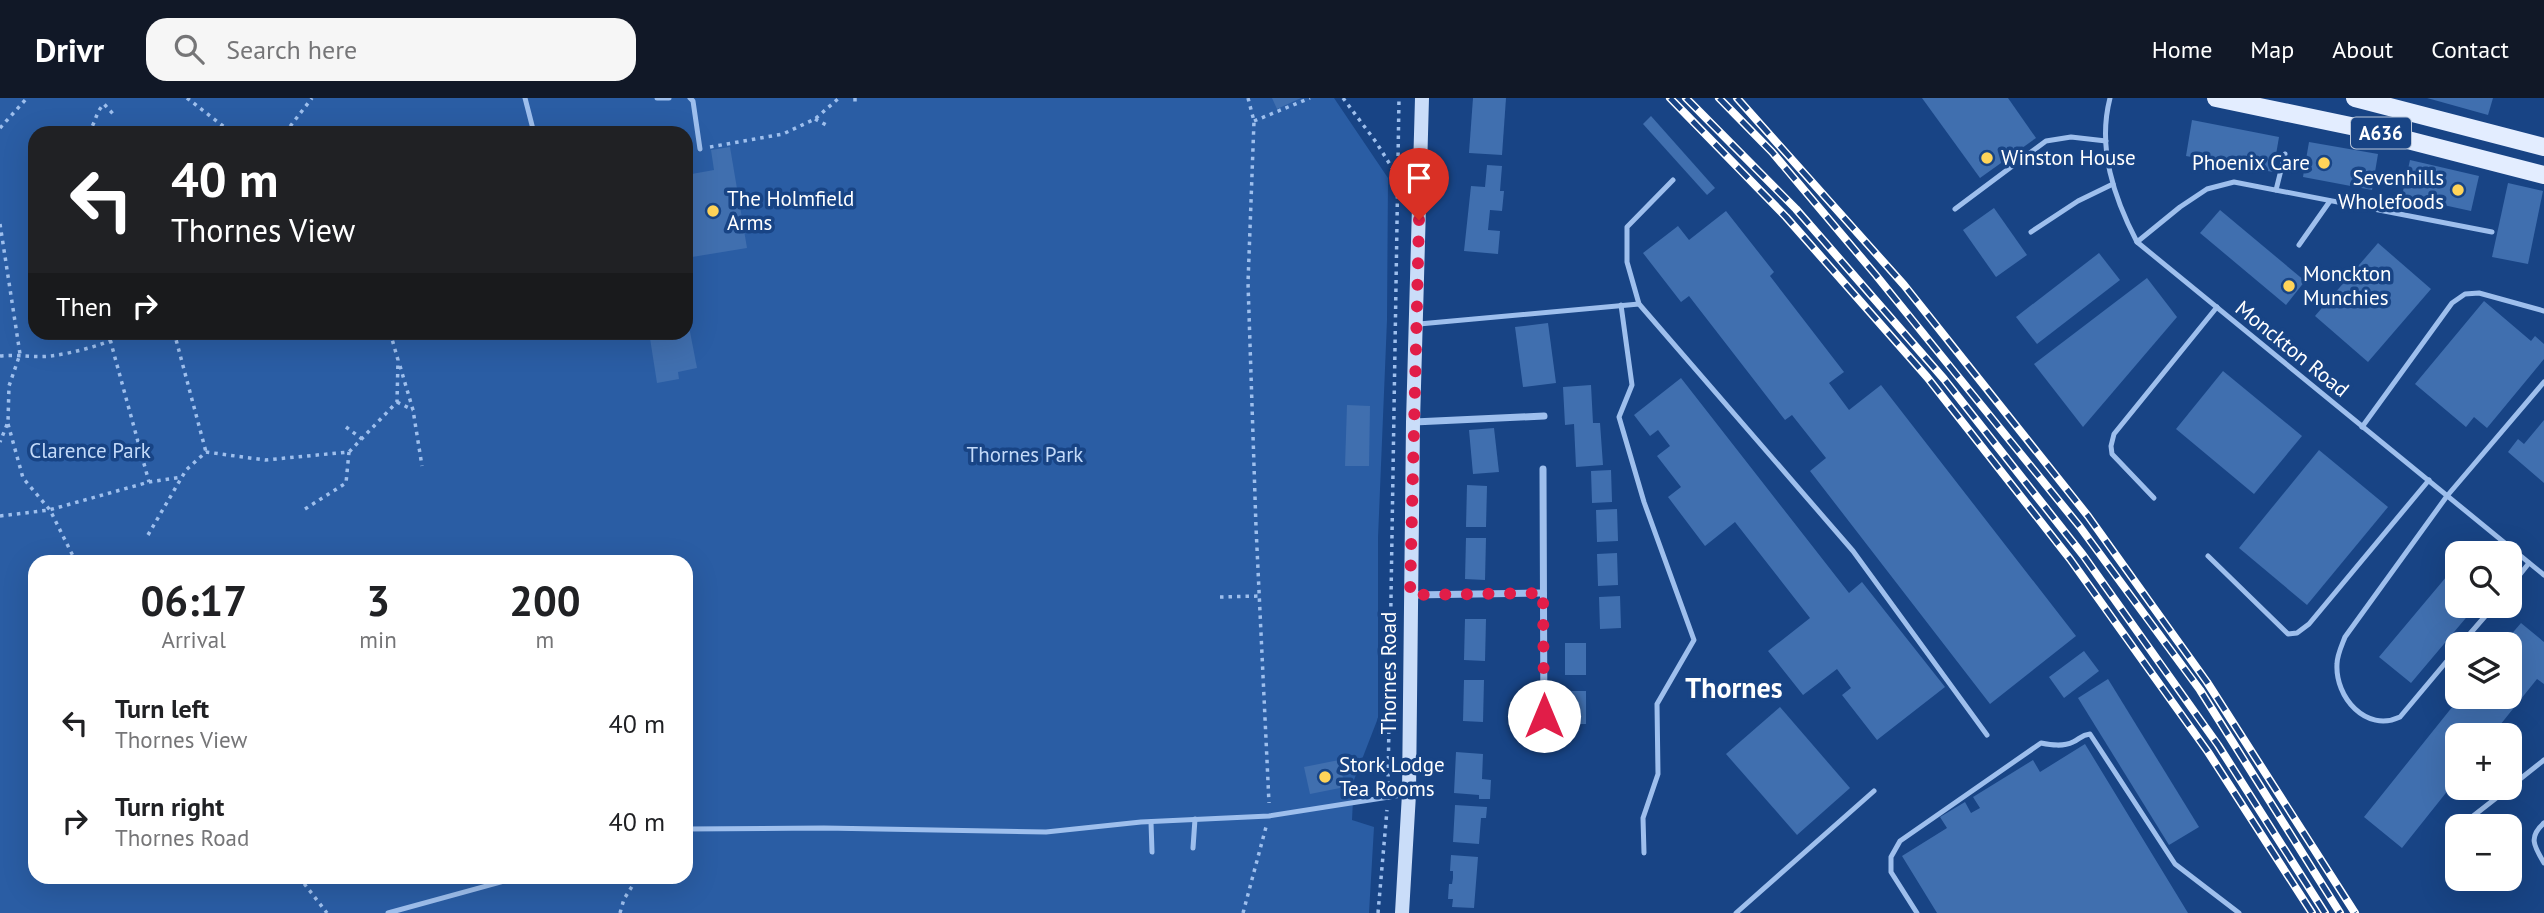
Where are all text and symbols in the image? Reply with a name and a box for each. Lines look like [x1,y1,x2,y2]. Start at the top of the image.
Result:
search box [146,18,636,81]
text: Drivr [35,28,104,71]
icon: search [170,30,208,68]
text: Search here [226,33,357,66]
text: Home [2152,34,2212,65]
text: Map [2250,34,2294,65]
text: About [2332,34,2393,65]
text: Contact [2431,34,2509,65]
road number: A636 [2351,118,2411,148]
place label: Winston House [2001,144,2136,171]
text: 40 m [171,147,278,211]
pin [1389,148,1449,220]
place label: Phoenix Care [2192,149,2310,176]
marker: Winston House [1979,150,1995,166]
icon: left [56,154,147,245]
marker: Phoenix Care [2316,155,2332,171]
icon: arrive [1400,159,1438,197]
place label: Sevenhills Wholefoods [2338,164,2444,215]
marker: Sevenhills Wholefoods [2450,182,2466,198]
place label: The Holmfield Arms [727,185,854,236]
marker: The Holmfield Arms [705,203,721,219]
text: Thornes View [171,209,355,251]
place label: Monckton Munchies [2303,260,2392,311]
marker: Monckton Munchies [2281,278,2297,294]
icon: right [126,287,164,325]
text: Then [56,290,112,323]
street label: Monckton Road [2230,295,2355,403]
park label: Clarence Park [29,437,151,464]
park label: Thornes Park [967,441,1083,468]
map controls [2445,541,2522,891]
button: search [2445,541,2522,618]
text: 06:17 [140,573,247,628]
text: 3 [366,573,390,628]
text: 200 [509,573,581,628]
street label: Thornes Road [1375,612,1402,734]
text: Arrival [161,625,226,654]
text: min [359,625,397,654]
text: m [536,625,554,654]
button: layers [2445,632,2522,709]
district label: Thornes [1685,669,1783,706]
position arrow [1507,679,1581,753]
text: Turn left [115,692,209,725]
icon: left [56,704,94,742]
text: 40 m [609,707,665,740]
button: + [2445,723,2522,800]
text: Thornes View [115,725,247,754]
place label: Stork Lodge Tea Rooms [1339,751,1445,802]
marker: Stork Lodge Tea Rooms [1317,769,1333,785]
text: Turn right [115,790,224,823]
icon: right [56,802,94,840]
text: 40 m [609,805,665,838]
button: − [2445,814,2522,891]
text: Thornes Road [115,823,249,852]

